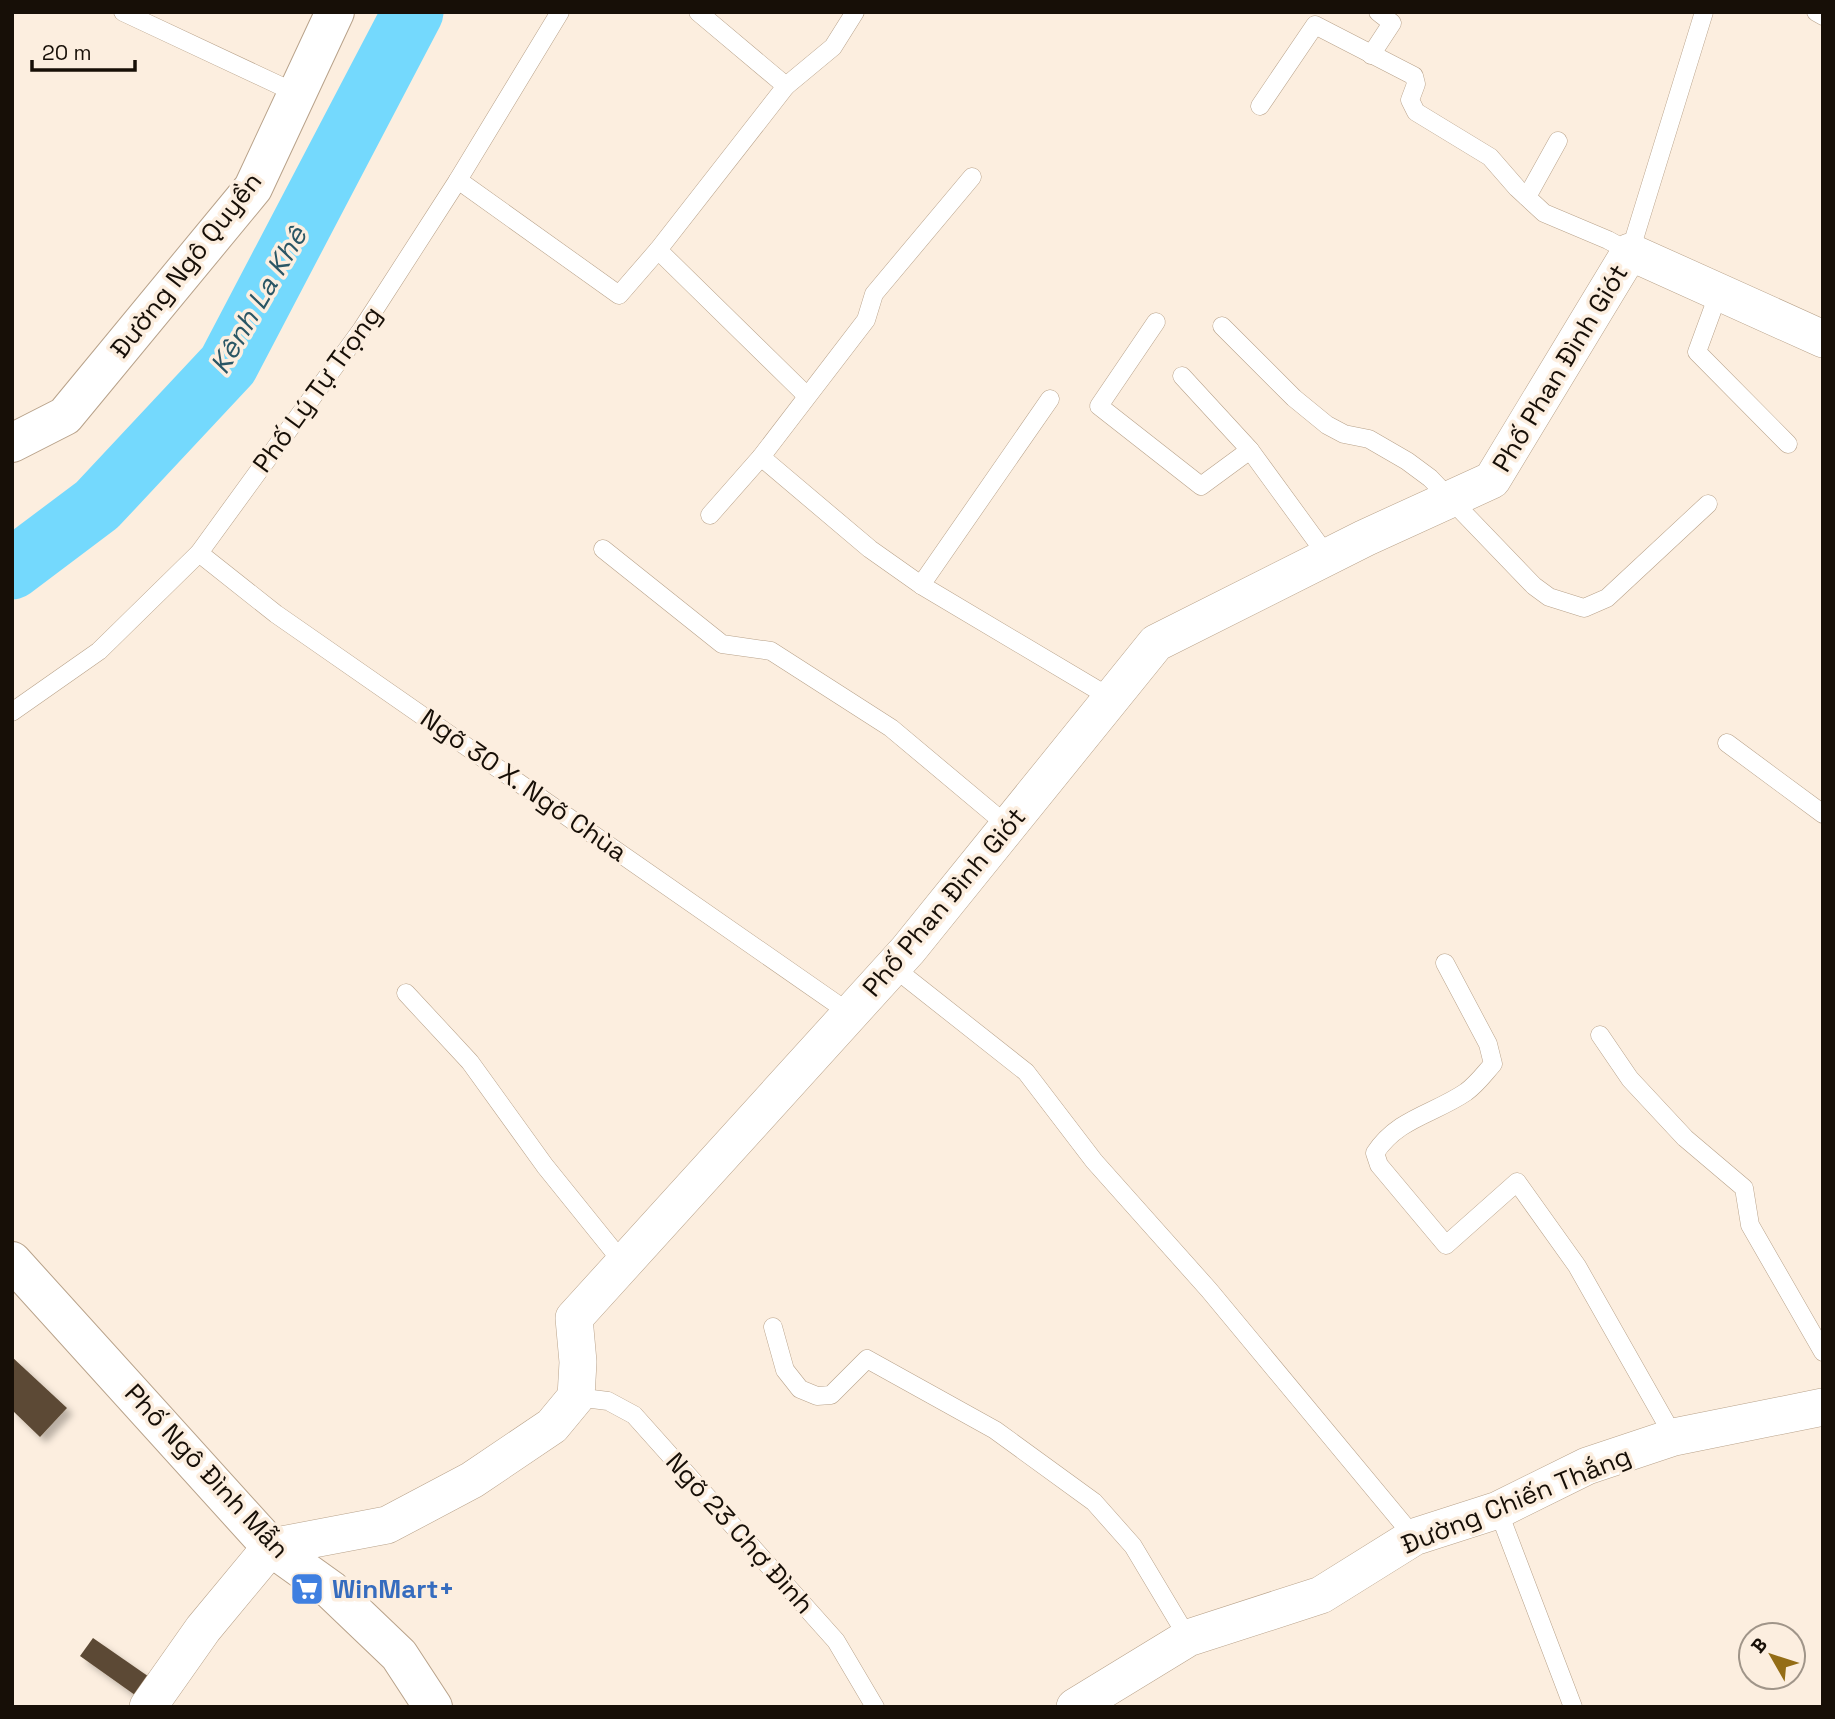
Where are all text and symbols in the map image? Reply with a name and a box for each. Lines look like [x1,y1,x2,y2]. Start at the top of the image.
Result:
scale bar [32,28,135,72]
text: 20 m [42,39,92,66]
street label: Đường Ngô Quyền [103,165,269,365]
water label: Kênh La Khê [201,219,315,380]
street label: Phố Phan Đình Giót [1484,258,1636,478]
street label: Phố Lý Tự Trọng [245,299,389,479]
street label: Ngõ 30 X. Ngõ Chùa [414,701,634,869]
street label: Phố Phan Đình Giót [855,800,1033,1004]
street label: Phố Ngô Đình Mẫn [117,1377,297,1565]
street label: Đường Chiến Thắng [1396,1438,1636,1562]
street label: Ngõ 23 Chợ Đình [658,1445,822,1621]
supermarket icon: WinMart+ [288,1570,326,1608]
place label: WinMart+ [332,1572,455,1606]
north arrow [1737,1621,1807,1691]
text: B [1745,1633,1773,1658]

